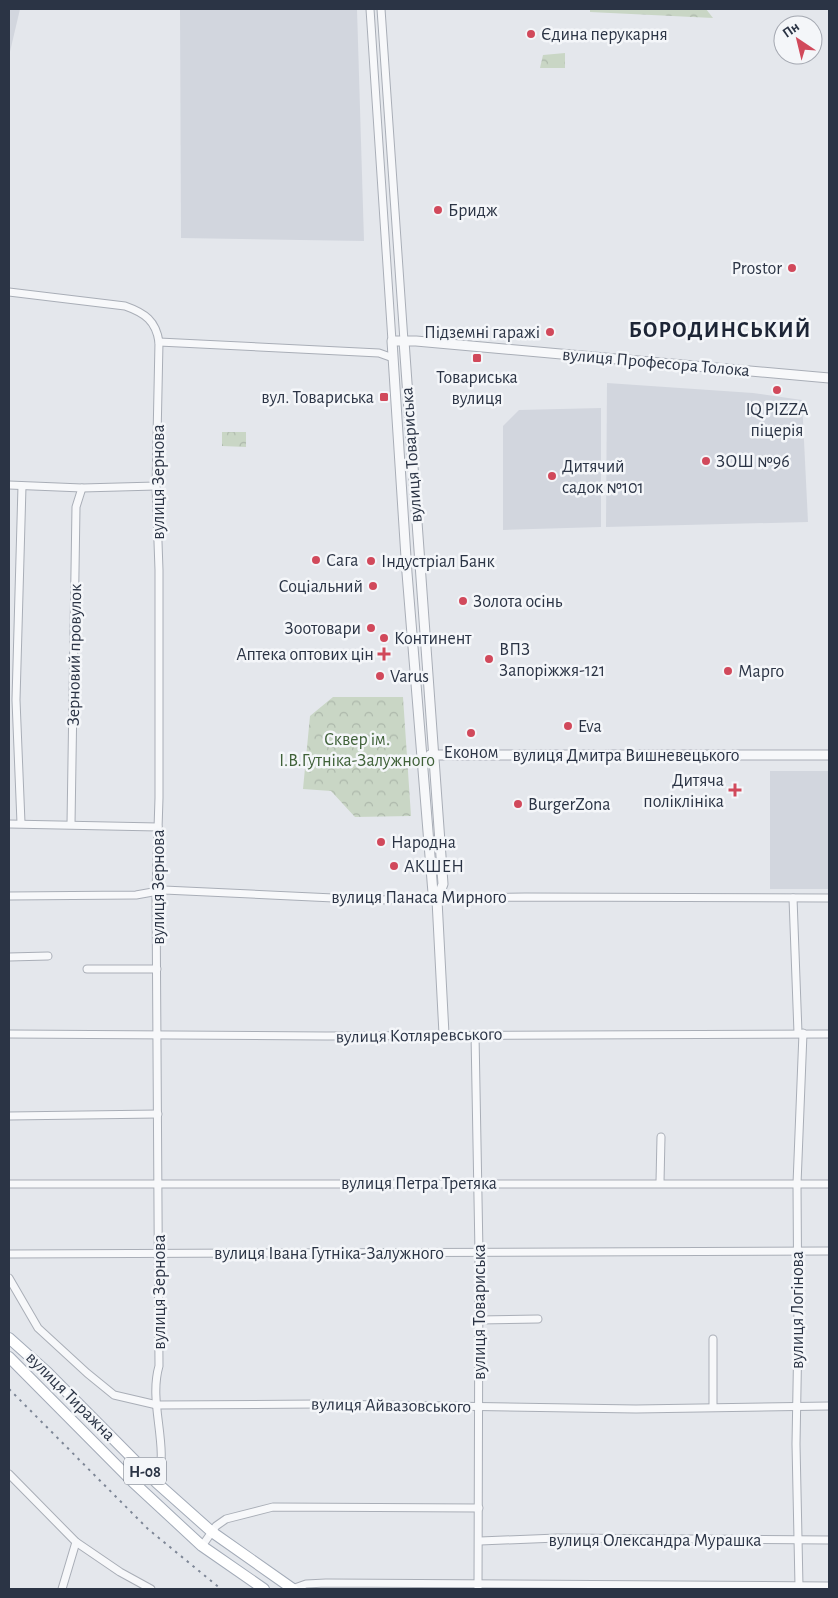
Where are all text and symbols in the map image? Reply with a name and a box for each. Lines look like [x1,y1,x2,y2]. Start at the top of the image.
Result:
north arrow [773,15,823,65]
text: Пн [780,20,802,41]
place label: Єдина перукарня [541,26,668,44]
marker: Єдина перукарня [525,28,537,40]
place label: Бридж [448,202,498,220]
marker: Бридж [432,204,444,216]
place label: Prostor [732,260,782,278]
marker: Prostor [786,262,798,274]
district label: БОРОДИНСЬКИЙ [629,317,811,341]
place label: Підземні гаражі [424,324,540,342]
marker: Підземні гаражі [544,326,556,338]
street label: вулиця Професора Толока [561,346,750,380]
marker: Товариська вулиця [471,352,483,364]
place label: Товариська вулиця [436,369,518,408]
marker: IQ PIZZA піцерія [771,384,783,396]
street label: вулиця Товариська [398,387,426,523]
place label: вул. Товариська [261,389,374,407]
marker: вул. Товариська [378,391,390,403]
place label: IQ PIZZA піцерія [746,401,809,440]
street label: вулиця Зернова [150,424,168,540]
place label: ЗОШ №96 [716,453,790,471]
marker: ЗОШ №96 [700,455,712,467]
place label: Дитячий садок №101 [562,458,644,497]
marker: Дитячий садок №101 [546,470,558,482]
place label: Сага [326,552,359,570]
place label: Індустріал Банк [381,553,496,571]
marker: Сага [310,554,322,566]
marker: Індустріал Банк [365,555,377,567]
place label: Соціальний [279,578,363,596]
marker: Соціальний [367,580,379,592]
street label: Зерновий провулок [65,583,85,726]
place label: Золота осінь [473,593,563,611]
marker: Золота осінь [457,595,469,607]
place label: Зоотовари [285,620,361,638]
marker: Зоотовари [365,622,377,634]
place label: Континент [394,630,472,648]
marker: Континент [378,632,390,644]
place label: ВПЗ Запоріжжя-121 [499,641,605,680]
place label: Аптека оптових цін [236,646,374,664]
marker: Аптека оптових цін [378,648,390,660]
marker: ВПЗ Запоріжжя-121 [483,653,495,665]
place label: Марго [738,663,784,681]
marker: Марго [722,665,734,677]
place label: Varus [390,668,429,686]
marker: Varus [374,670,386,682]
place label: Eva [578,718,602,736]
marker: Eva [562,720,574,732]
marker: Економ [465,727,477,739]
park label: Сквер ім. І.В.Гутніка-Залужного [279,731,435,770]
place label: Економ [443,744,499,762]
street label: вулиця Дмитра Вишневецького [512,747,740,765]
place label: Дитяча поліклініка [643,772,724,811]
marker: Дитяча поліклініка [728,783,742,797]
place label: BurgerZona [528,796,611,814]
marker: BurgerZona [512,798,524,810]
street label: вулиця Зернова [150,829,168,945]
place label: Народна [391,834,456,852]
marker: Народна [375,836,387,848]
place label: АКШЕН [404,858,464,876]
marker: АКШЕН [388,860,400,872]
street label: вулиця Панаса Мирного [331,889,507,907]
street label: вулиця Котляревського [335,1026,503,1046]
street label: вулиця Петра Третяка [341,1175,497,1193]
street label: вулиця Зернова [151,1234,169,1350]
street label: вулиця Товариська [471,1244,489,1380]
street label: вулиця Івана Гутніка-Залужного [214,1245,444,1263]
street label: вулиця Логінова [789,1251,807,1369]
street label: вулиця Тиражна [22,1349,118,1445]
street label: вулиця Айвазовського [311,1396,471,1416]
road number: Н-08 [124,1458,166,1484]
street label: вулиця Олександра Мурашка [549,1532,761,1550]

